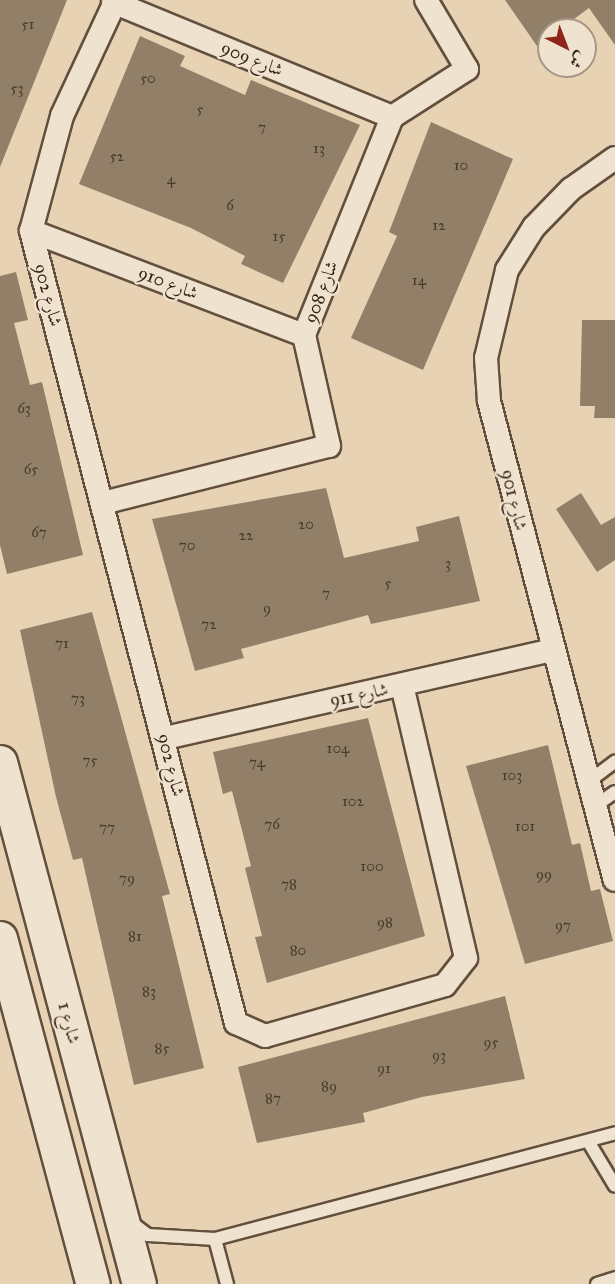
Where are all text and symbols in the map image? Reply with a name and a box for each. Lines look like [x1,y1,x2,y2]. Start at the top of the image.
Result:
house number: 51 [22,16,34,34]
north arrow [537,18,597,78]
street label: شارع 909 [218,37,286,81]
text: ش [566,48,590,73]
house number: 50 [140,70,156,88]
house number: 53 [11,80,23,98]
house number: 5 [197,101,203,119]
house number: 7 [258,119,266,137]
house number: 13 [313,140,325,158]
house number: 52 [110,148,124,166]
house number: 10 [454,157,468,175]
house number: 4 [167,171,175,189]
house number: 6 [226,197,234,215]
house number: 12 [432,217,446,235]
house number: 15 [273,228,285,246]
street label: شارع 908 [299,258,343,326]
street label: شارع 902 [29,261,67,329]
street label: شارع 910 [135,262,201,304]
house number: 14 [412,272,426,290]
house number: 63 [17,400,31,418]
house number: 65 [24,461,38,479]
street label: شارع 901 [496,467,532,533]
house number: 20 [298,516,314,534]
house number: 67 [31,524,47,542]
house number: 22 [239,527,253,545]
house number: 70 [179,537,195,555]
house number: 3 [445,555,451,573]
house number: 5 [385,575,391,593]
house number: 7 [322,585,330,603]
house number: 9 [263,600,271,618]
house number: 72 [201,616,217,634]
house number: 71 [55,635,69,653]
street label: شارع 911 [328,678,390,712]
house number: 73 [71,690,85,708]
street label: شارع 902 [153,731,189,799]
house number: 104 [327,740,349,758]
house number: 75 [83,752,97,770]
house number: 74 [249,754,265,772]
house number: 103 [502,767,522,785]
house number: 102 [342,793,364,811]
house number: 76 [264,816,280,834]
house number: 101 [515,818,535,836]
house number: 77 [99,819,115,837]
house number: 100 [360,858,384,876]
house number: 99 [536,866,552,884]
house number: 79 [119,870,135,888]
house number: 78 [281,876,297,894]
house number: 98 [377,914,393,932]
house number: 97 [555,917,571,935]
house number: 81 [128,928,142,946]
house number: 80 [290,942,306,960]
house number: 83 [142,983,156,1001]
street label: شارع 1 [53,1000,85,1046]
house number: 95 [483,1034,499,1052]
house number: 85 [155,1040,169,1058]
house number: 93 [432,1047,446,1065]
house number: 91 [377,1060,391,1078]
house number: 89 [321,1078,337,1096]
house number: 87 [265,1090,281,1108]

